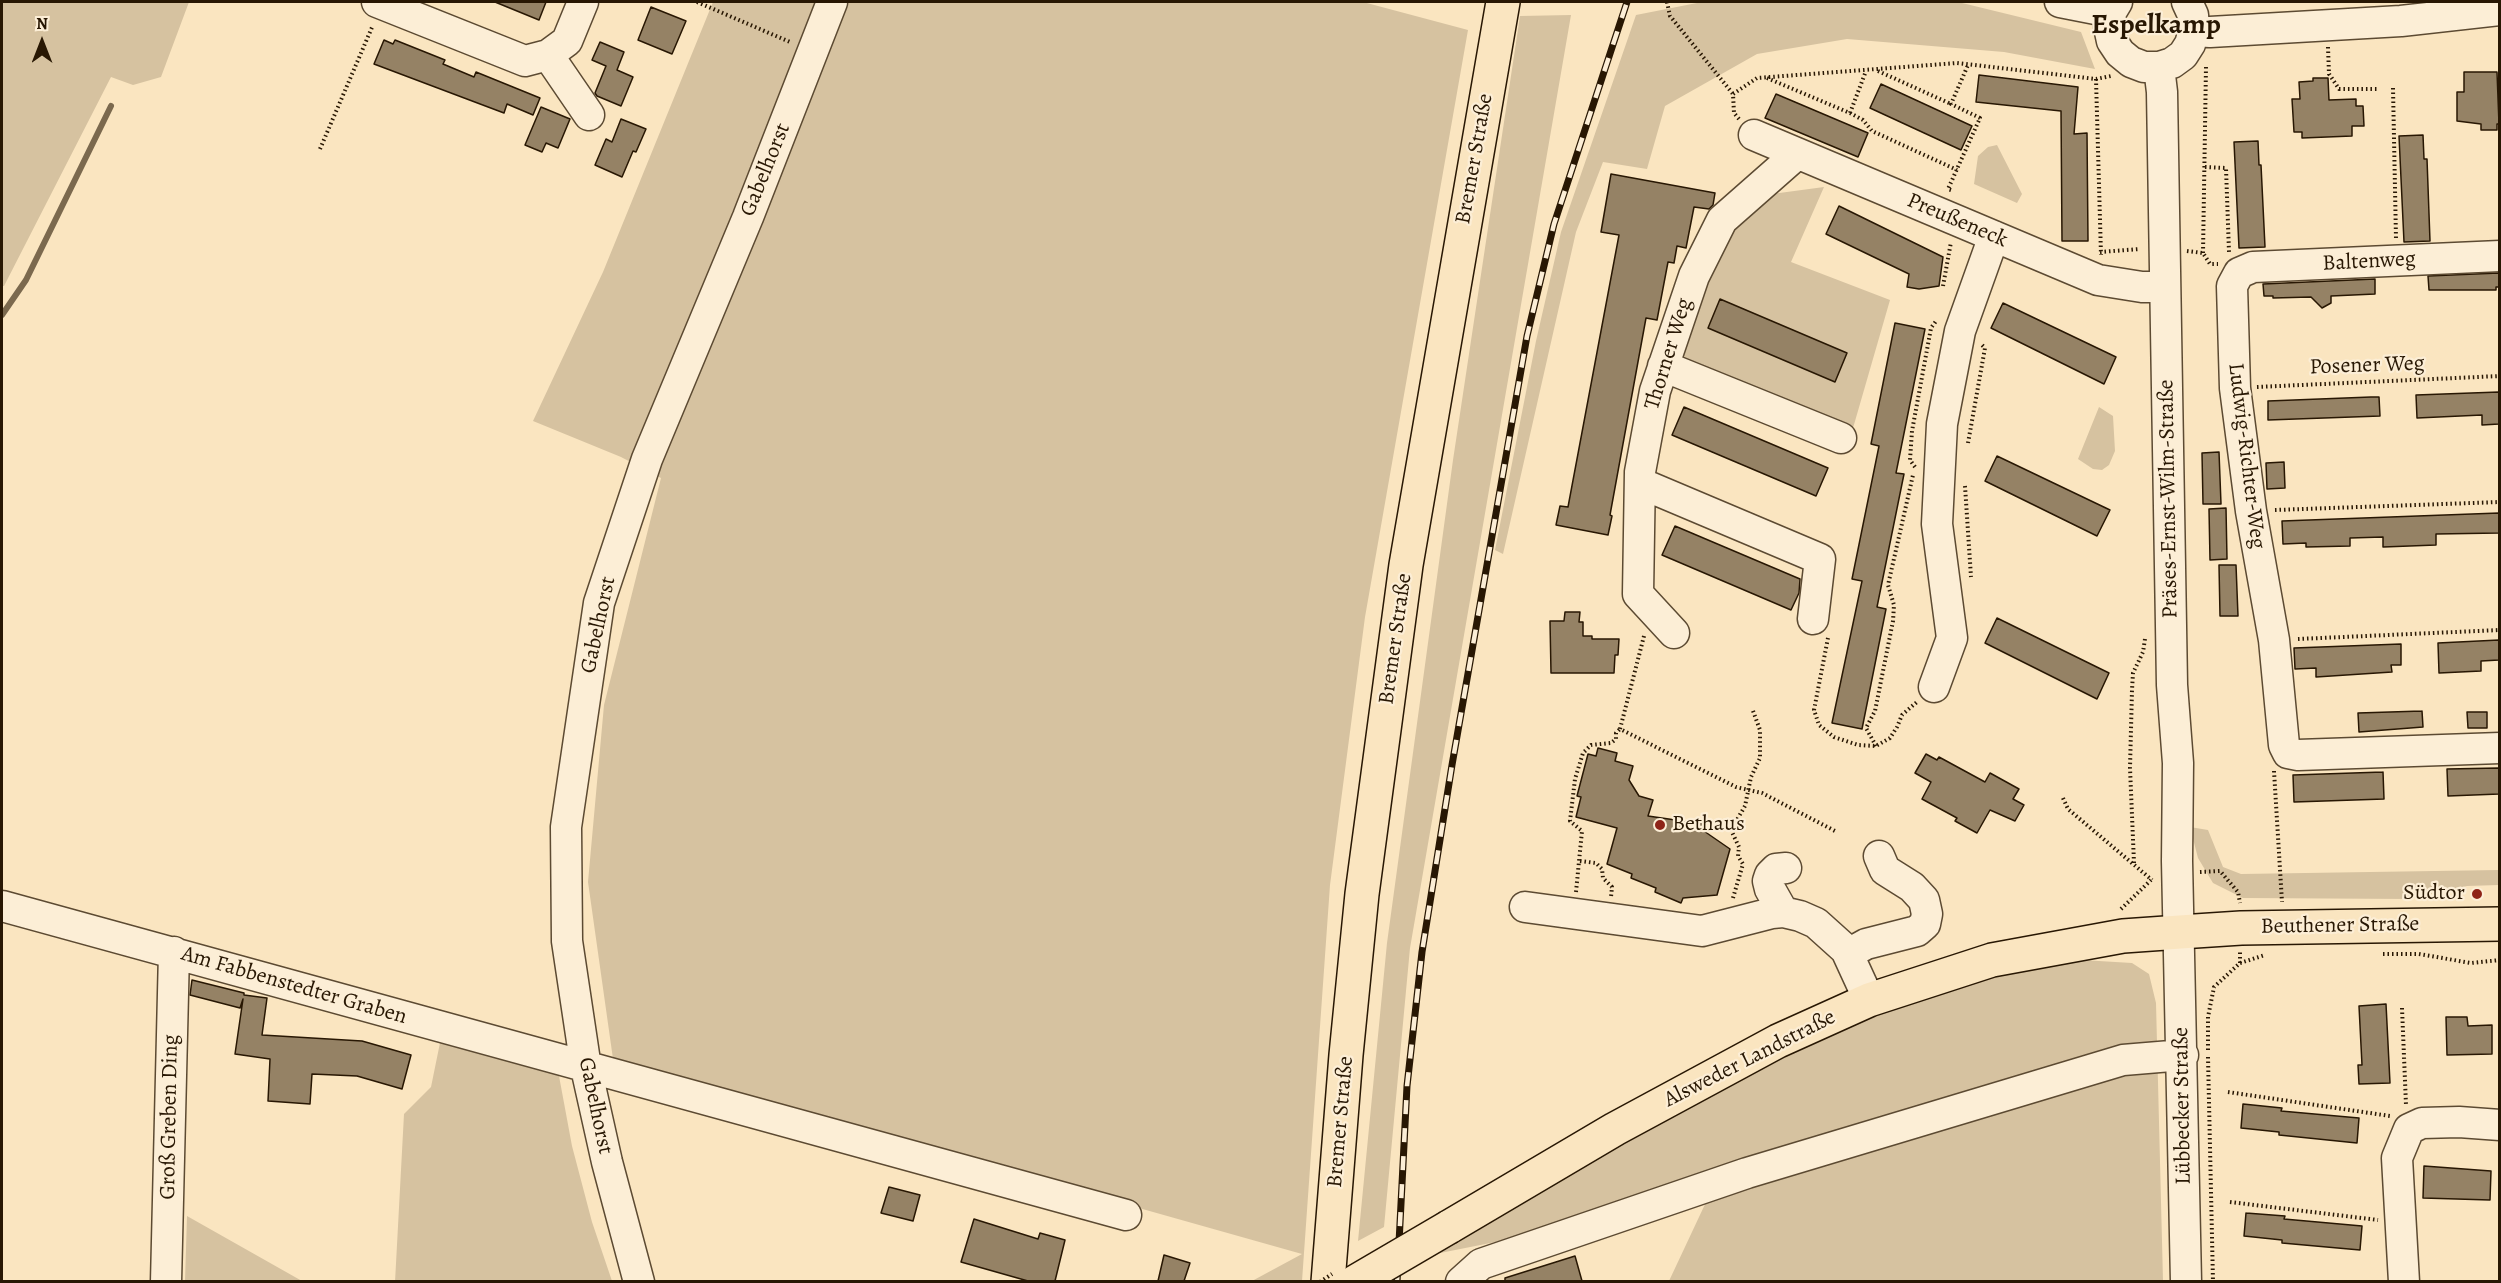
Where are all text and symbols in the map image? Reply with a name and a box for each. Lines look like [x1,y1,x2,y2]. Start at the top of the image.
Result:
district label: Espelkamp [2091,9,2221,43]
north arrow [12,12,72,72]
text: N [36,13,48,35]
street label: Bremer Straße [1451,92,1499,226]
street label: Gabelhorst [735,119,797,221]
street label: Preußeneck [1903,188,2011,254]
street label: Baltenweg [2322,246,2416,278]
street label: Thorner Weg [1640,295,1698,413]
street label: Posener Weg [2309,351,2425,381]
street label: Ludwig-Richter-Weg [2222,362,2270,550]
street label: Präses-Ernst-Wilm-Straße [2154,379,2184,619]
street label: Bremer Straße [1374,572,1418,706]
street label: Gabelhorst [576,574,622,676]
place label: Bethaus [1672,812,1745,838]
marker: Bethaus [1653,818,1667,832]
place label: Südtor [2403,881,2465,907]
marker: Südtor [2470,887,2484,901]
street label: Beuthener Straße [2261,911,2419,941]
street label: Am Fabbenstedter Graben [178,941,410,1031]
street label: Alsweder Landstraße [1660,1004,1840,1114]
street label: Lübbecker Straße [2168,1027,2198,1185]
street label: Groß Greben Ding [155,1034,185,1200]
street label: Gabelhorst [572,1055,618,1157]
street label: Bremer Straße [1322,1055,1360,1189]

